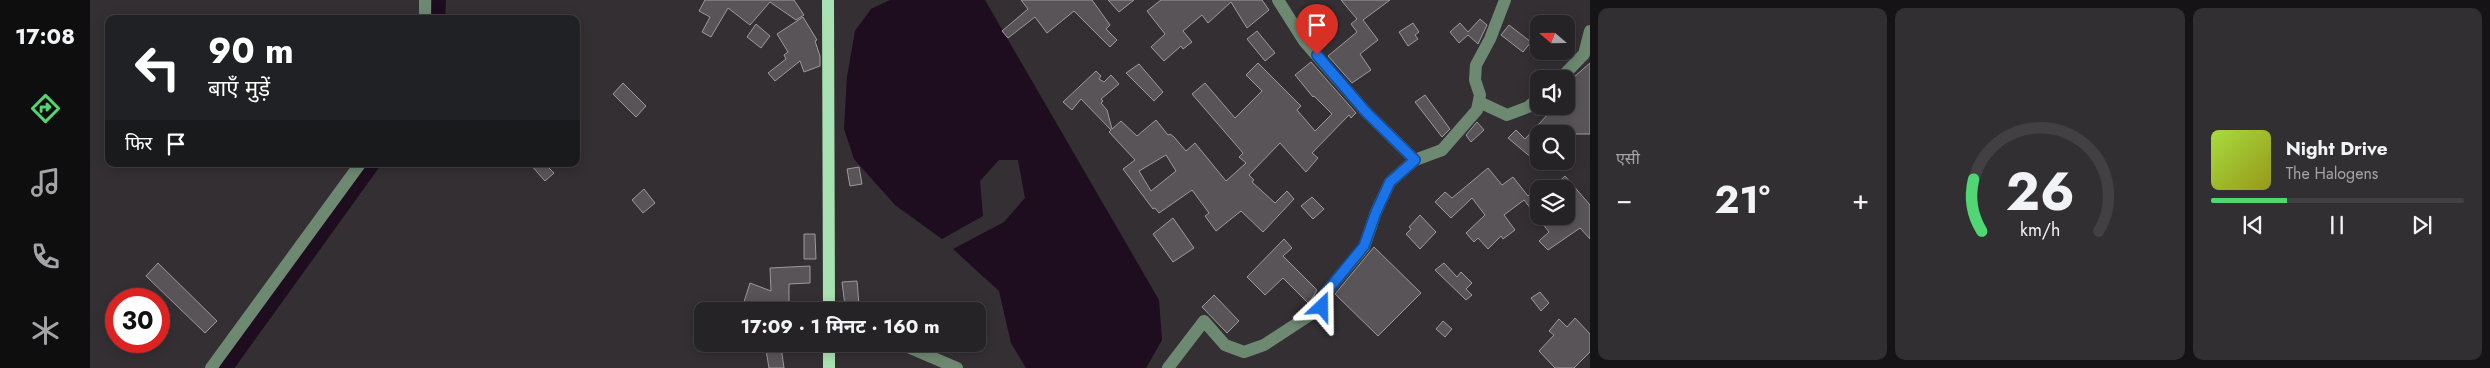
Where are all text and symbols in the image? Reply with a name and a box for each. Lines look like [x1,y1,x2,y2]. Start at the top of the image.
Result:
pin [1296,4,1338,55]
icon: arrive [1303,11,1331,39]
north arrow [1530,15,1575,60]
map controls [1530,15,1575,225]
text: 17:08 [15,20,75,52]
text: 90 m [208,26,294,76]
icon: left [125,35,190,100]
button: sound [1530,70,1575,115]
text: बाएँ मुड़ें [208,72,270,104]
icon: directions [28,91,63,126]
button: search [1530,125,1575,170]
text: फिर [125,130,152,157]
icon: arrive [162,130,190,158]
text: Night Drive [2286,135,2388,162]
text: एसी [1616,147,1640,170]
text: 26 [2006,154,2074,230]
text: The Halogens [2286,162,2378,185]
icon: music [28,165,63,200]
text: 21° [1715,172,1770,227]
text: − [1616,179,1633,220]
text: + [1852,179,1869,220]
button: layers [1530,180,1575,225]
icon: previous [2239,211,2267,239]
icon: pause [2323,211,2351,239]
icon: next [2408,211,2436,239]
text: km/h [2020,217,2060,243]
icon: phone [28,239,63,274]
position arrow [1295,280,1347,332]
speed limit sign: 30 [105,288,170,353]
icon: climate [28,313,63,348]
text: 17:09 · 1 मिनट · 160 m [740,313,940,340]

